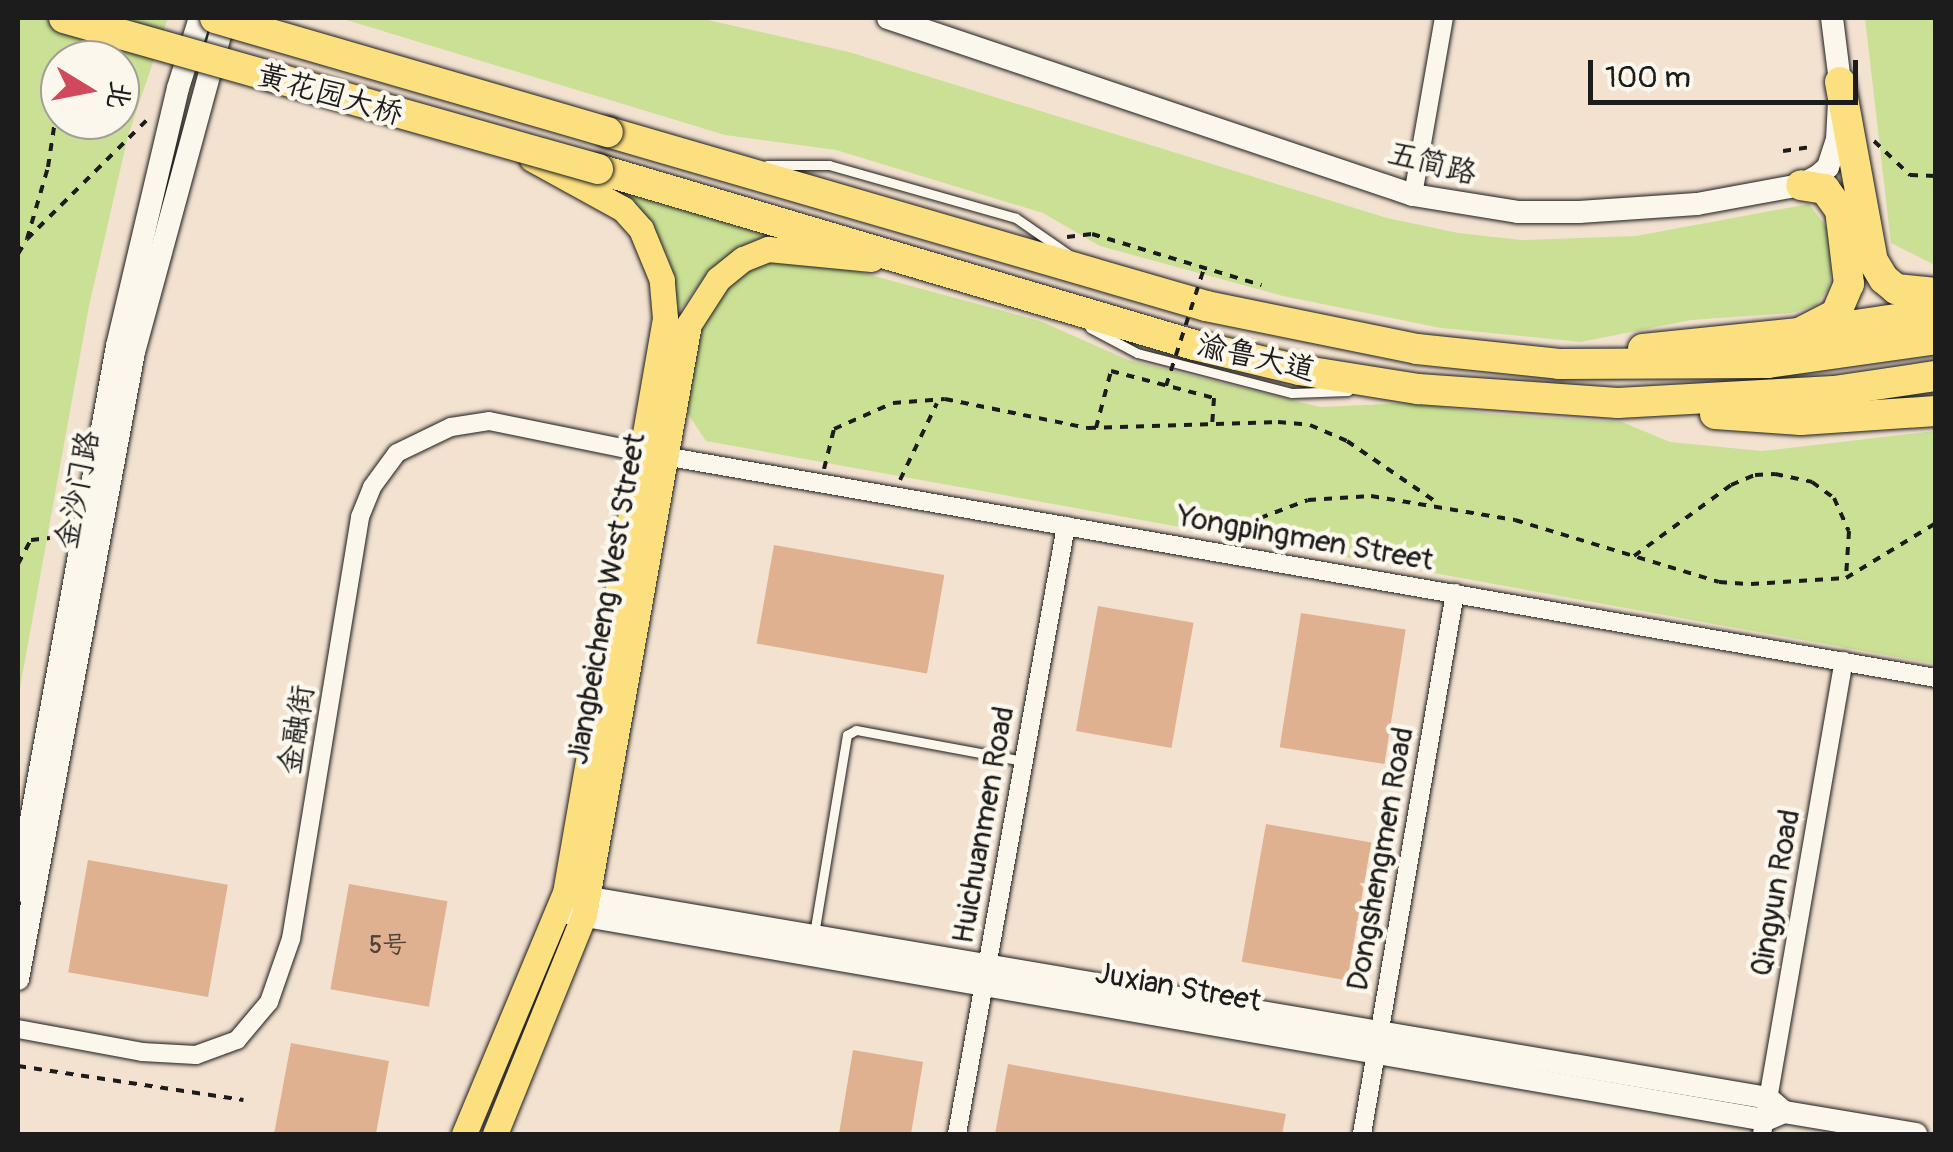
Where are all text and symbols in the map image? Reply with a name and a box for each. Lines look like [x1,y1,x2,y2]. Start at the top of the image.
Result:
north arrow [40,40,140,140]
scale bar [1593,40,1863,102]
street label: 黄花园大桥 [253,57,407,133]
text: 100 m [1605,59,1691,96]
text: 北 [98,78,138,112]
street label: 五简路 [1384,136,1480,192]
street label: 渝鲁大道 [1193,327,1319,389]
street label: 金沙门路 [49,428,107,552]
street label: Jiangbeicheng West Street [560,431,654,767]
street label: Yongpingmen Street [1174,499,1436,579]
street label: 金融街 [272,683,322,777]
street label: Huichuanmen Road [945,704,1023,946]
street label: Dongshengmen Road [1340,724,1422,994]
street label: Qingyun Road [1744,807,1808,979]
house number: 5号 [369,931,407,961]
street label: Juxian Street [1092,956,1264,1020]

